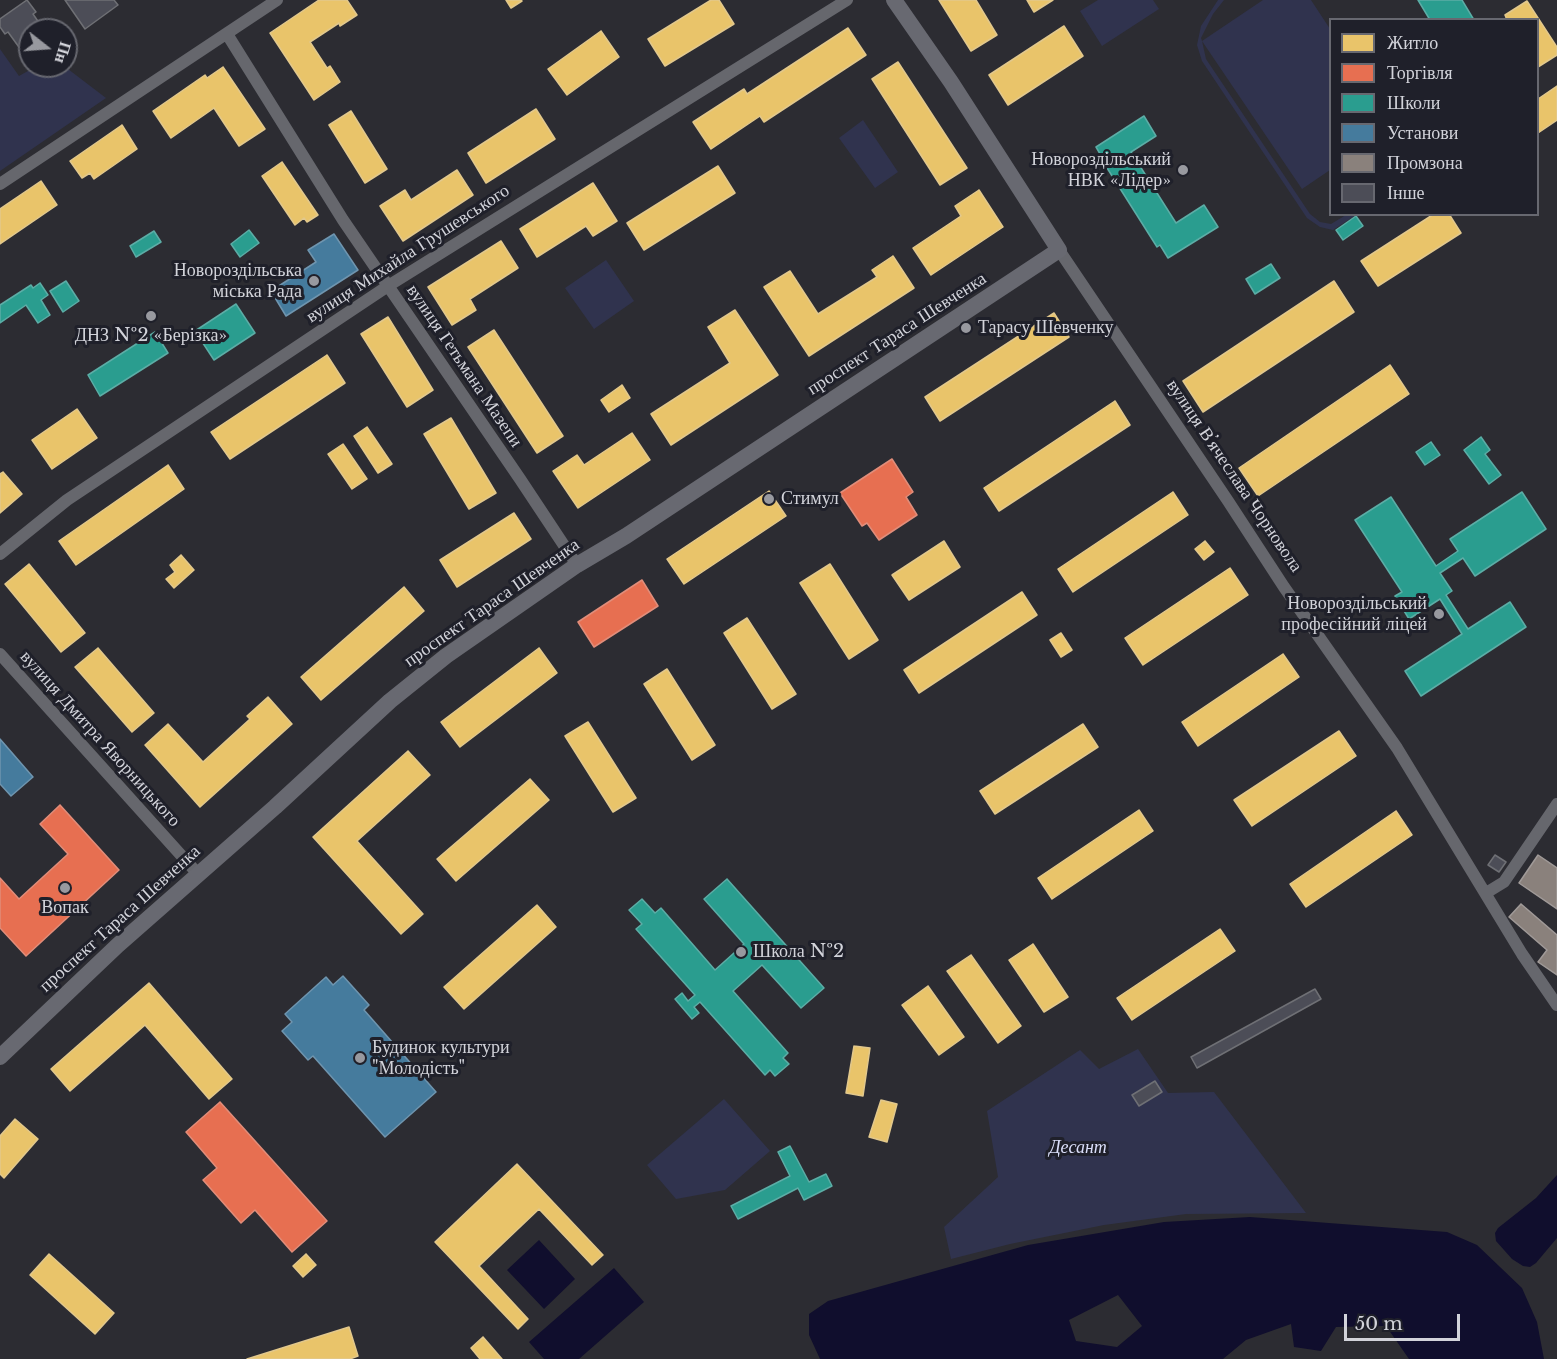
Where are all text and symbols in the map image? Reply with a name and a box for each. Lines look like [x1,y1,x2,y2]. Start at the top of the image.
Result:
north arrow [18,18,78,78]
legend [1329,18,1539,216]
text: Житло [1387,32,1438,54]
text: Пн [51,39,76,66]
text: Торгівля [1387,62,1453,84]
text: Школи [1387,92,1440,114]
text: Установи [1387,122,1458,144]
place label: Новороздільський НВК «Лідер» [1031,149,1171,192]
text: Промзона [1387,152,1463,174]
marker: Новороздільський НВК «Лідер» [1176,163,1190,177]
street label: вулиця Михайла Грушевського [302,180,514,328]
text: Інше [1387,182,1424,204]
place label: Новороздільська міська Рада [174,260,302,302]
street label: проспект Тараса Шевченка [803,268,991,400]
marker: Новороздільська міська Рада [307,274,321,288]
street label: вулиця Гетьмана Мазепи [402,281,526,451]
marker: ДНЗ №2 «Берізка» [144,309,158,323]
place label: Тарасу Шевченку [978,317,1114,339]
marker: Тарасу Шевченку [959,321,973,335]
place label: ДНЗ №2 «Берізка» [75,325,227,347]
street label: вулиця Вʼячеслава Чорновола [1161,376,1307,576]
place label: Стимул [781,488,839,510]
marker: Стимул [762,492,776,506]
street label: проспект Тараса Шевченка [400,534,584,672]
place label: Новороздільський професійний ліцей [1281,593,1427,636]
marker: Новороздільський професійний ліцей [1432,607,1446,621]
street label: вулиця Дмитра Яворницького [15,646,185,832]
street label: проспект Тараса Шевченка [35,841,205,997]
marker: Вопак [58,881,72,895]
place label: Вопак [41,897,89,919]
place label: Школа №2 [753,941,844,963]
marker: Школа №2 [734,945,748,959]
place label: Будинок культури "Молодість" [372,1037,510,1080]
marker: Будинок культури "Молодість" [353,1051,367,1065]
park label: Десант [1049,1137,1107,1159]
scale bar [1347,1302,1462,1340]
text: 50 m [1355,1313,1403,1335]

